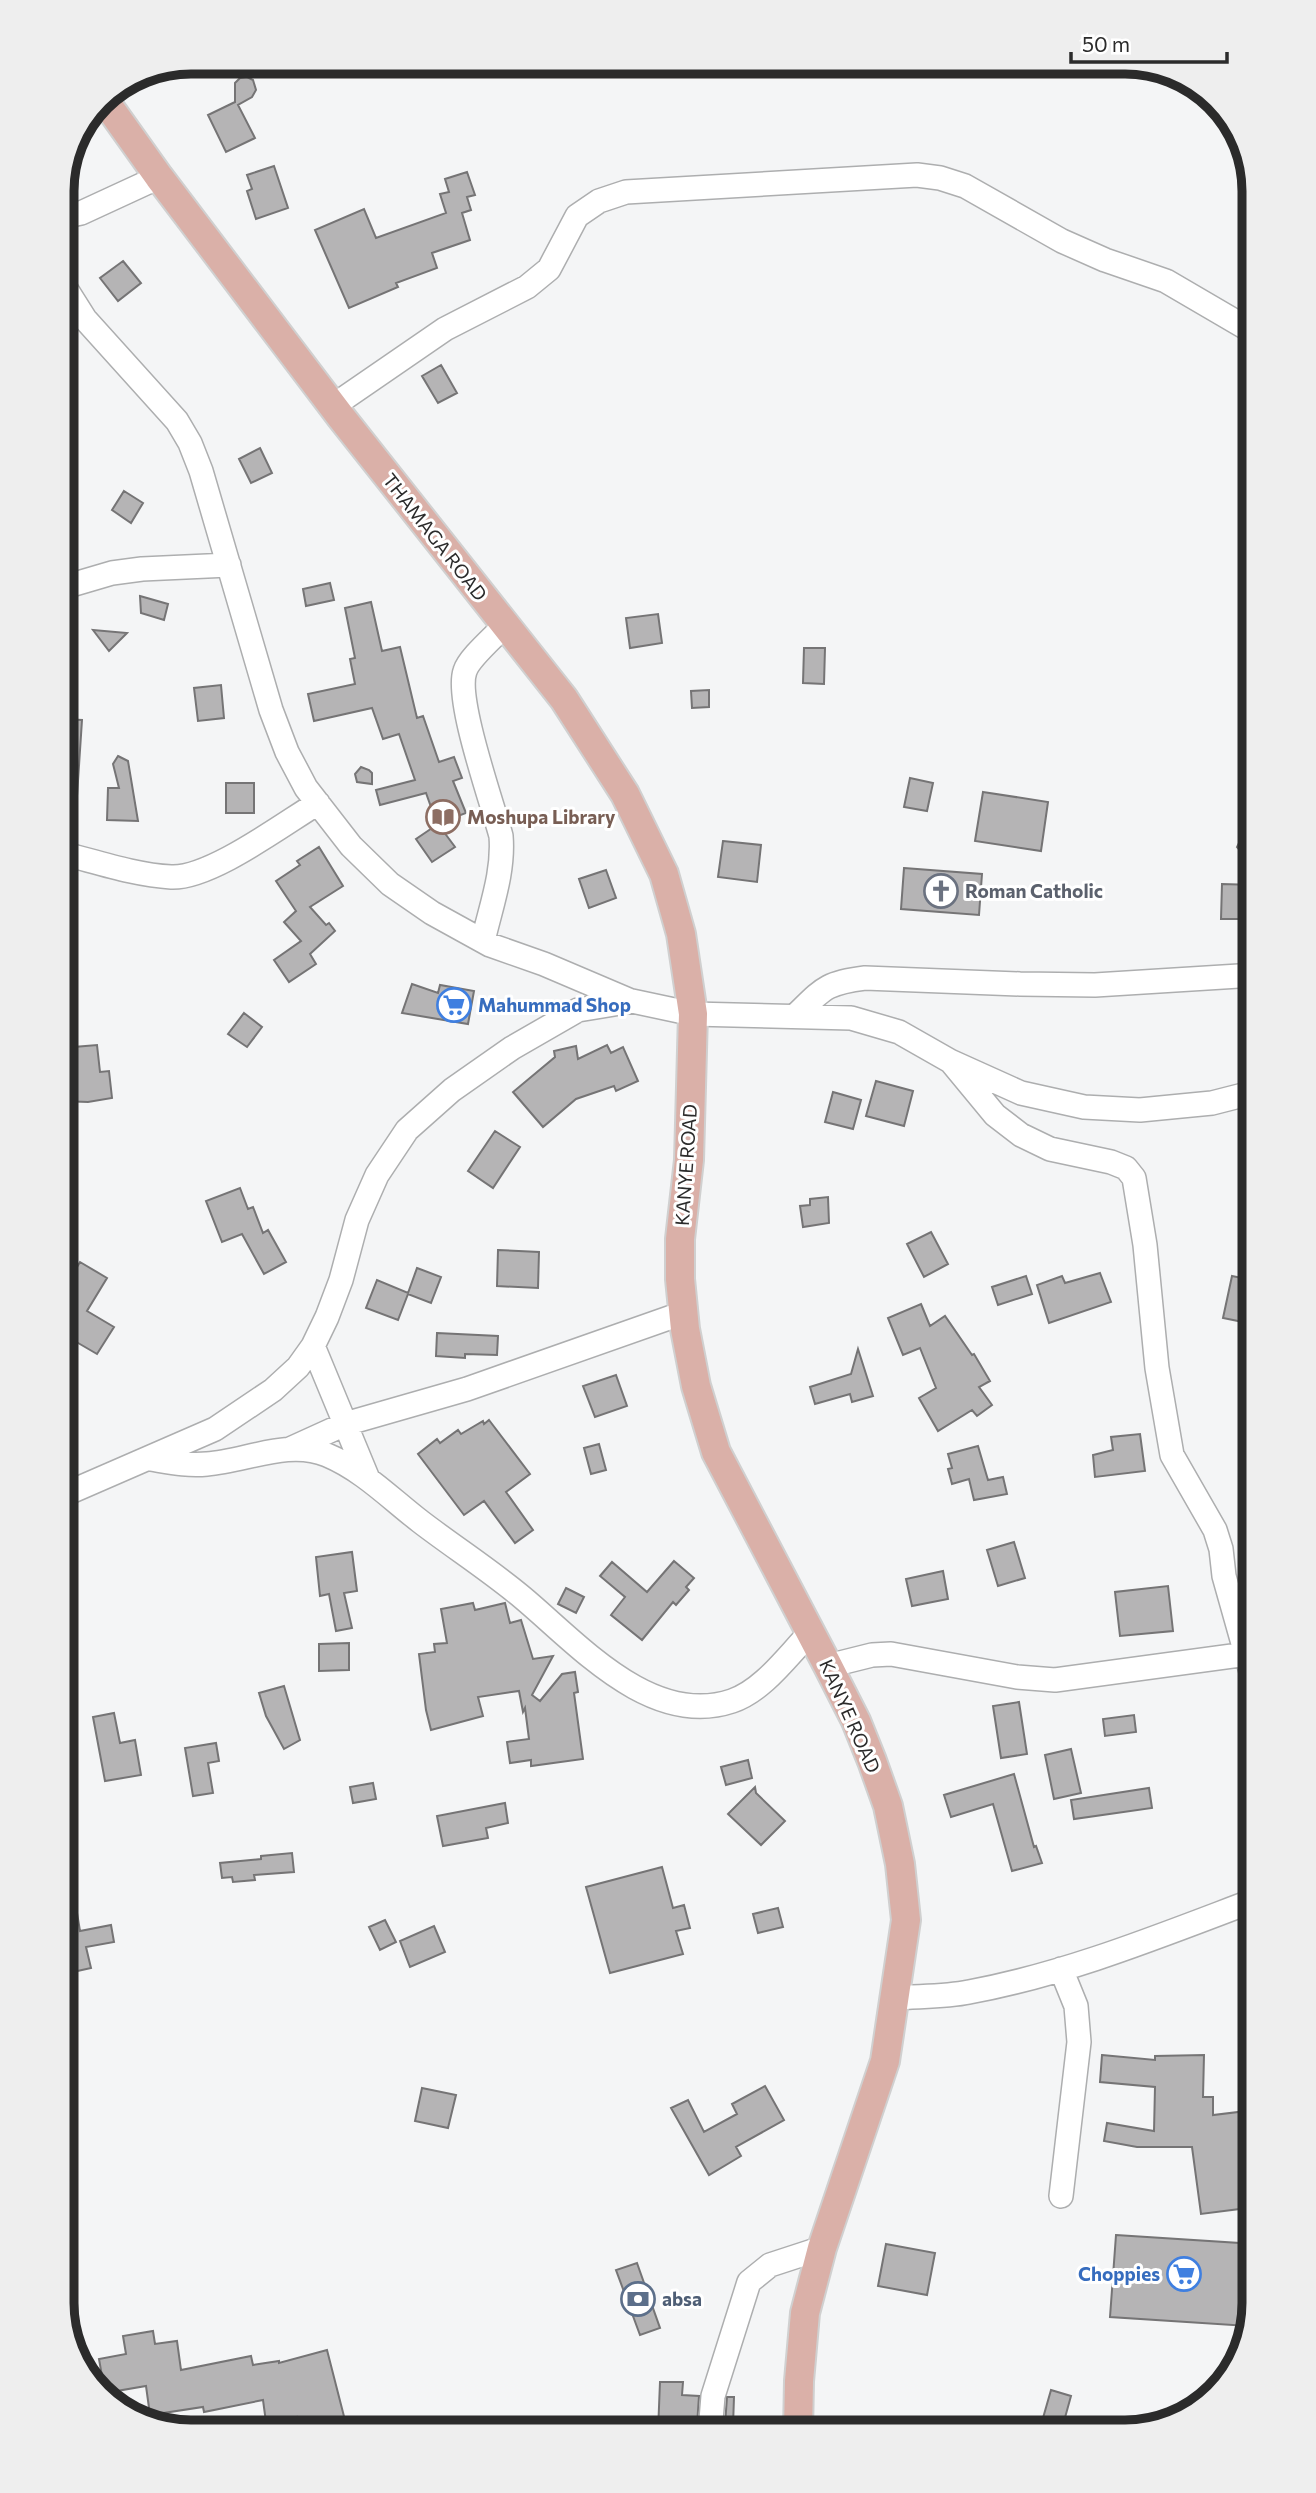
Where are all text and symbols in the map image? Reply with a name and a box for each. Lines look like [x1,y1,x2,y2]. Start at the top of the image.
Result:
scale bar [1071,21,1227,65]
text: 50 m [1082,31,1130,56]
street label: THAMAGA ROAD [378,468,492,605]
library icon: Moshupa Library [424,798,462,836]
place label: Moshupa Library [467,805,616,828]
church icon: Roman Catholic [922,872,960,910]
place label: Roman Catholic [965,879,1103,902]
supermarket icon: Mahummad Shop [435,986,473,1024]
place label: Mahummad Shop [478,993,631,1016]
street label: KANYE ROAD [670,1103,701,1227]
street label: KANYE ROAD [815,1655,886,1776]
supermarket icon: Choppies [1165,2255,1203,2293]
place label: Choppies [1078,2262,1160,2285]
bank icon: absa [619,2280,657,2318]
place label: absa [662,2287,702,2310]

